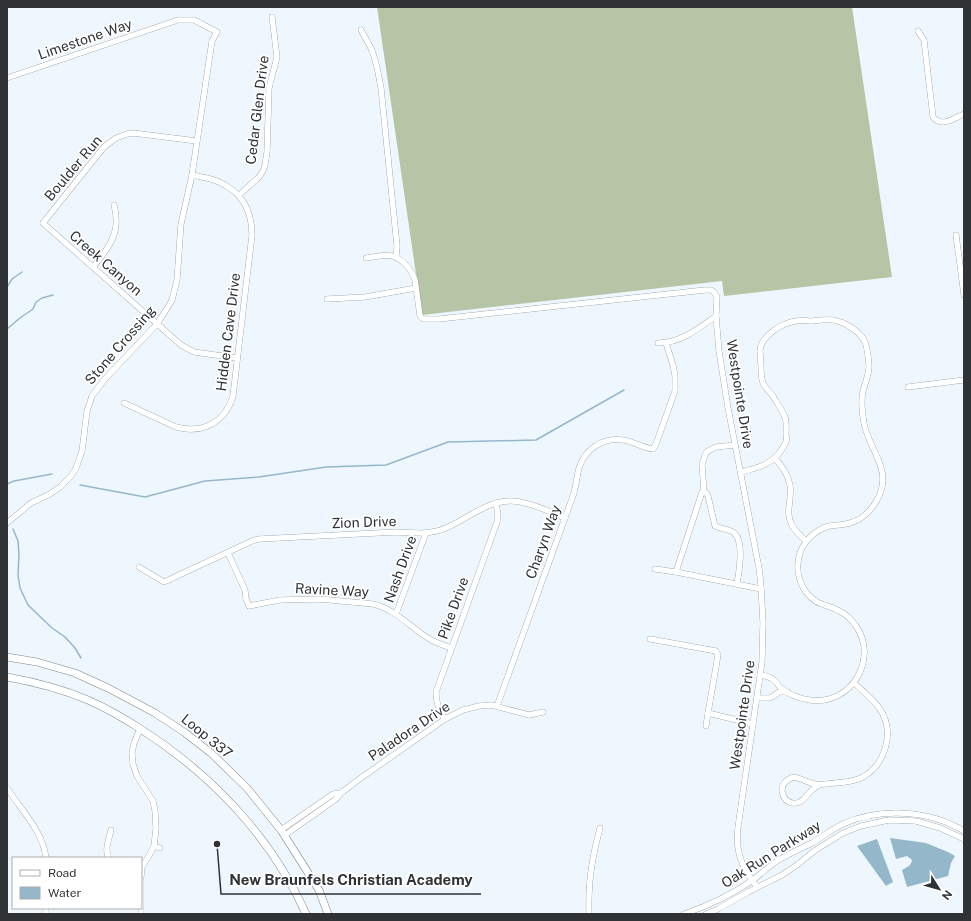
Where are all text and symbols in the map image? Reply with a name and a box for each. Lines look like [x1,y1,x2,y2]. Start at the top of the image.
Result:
street label: Limestone Way [36,15,135,63]
street label: Cedar Glen Drive [242,55,272,165]
street label: Boulder Run [41,132,105,204]
street label: Creek Canyon [67,227,145,299]
street label: Hidden Cave Drive [213,272,243,392]
street label: Stone Crossing [81,302,159,388]
street label: Westpointe Drive [723,338,757,450]
street label: Charyn Way [522,502,564,581]
street label: Zion Drive [331,513,397,531]
street label: Nash Drive [380,533,420,605]
street label: Pike Drive [434,575,472,641]
street label: Ravine Way [295,580,370,600]
street label: Westpointe Drive [726,659,758,771]
street label: Paladora Drive [365,698,453,764]
street label: Loop 337 [178,711,236,761]
street label: Oak Run Parkway [718,817,824,891]
legend [12,857,142,909]
text: Road [48,866,76,880]
callout: New Braunfels Christian Academy [221,867,481,894]
north arrow [919,869,959,909]
text: New Braunfels Christian Academy [229,871,473,888]
text: Water [48,886,82,900]
text: N [940,888,954,902]

